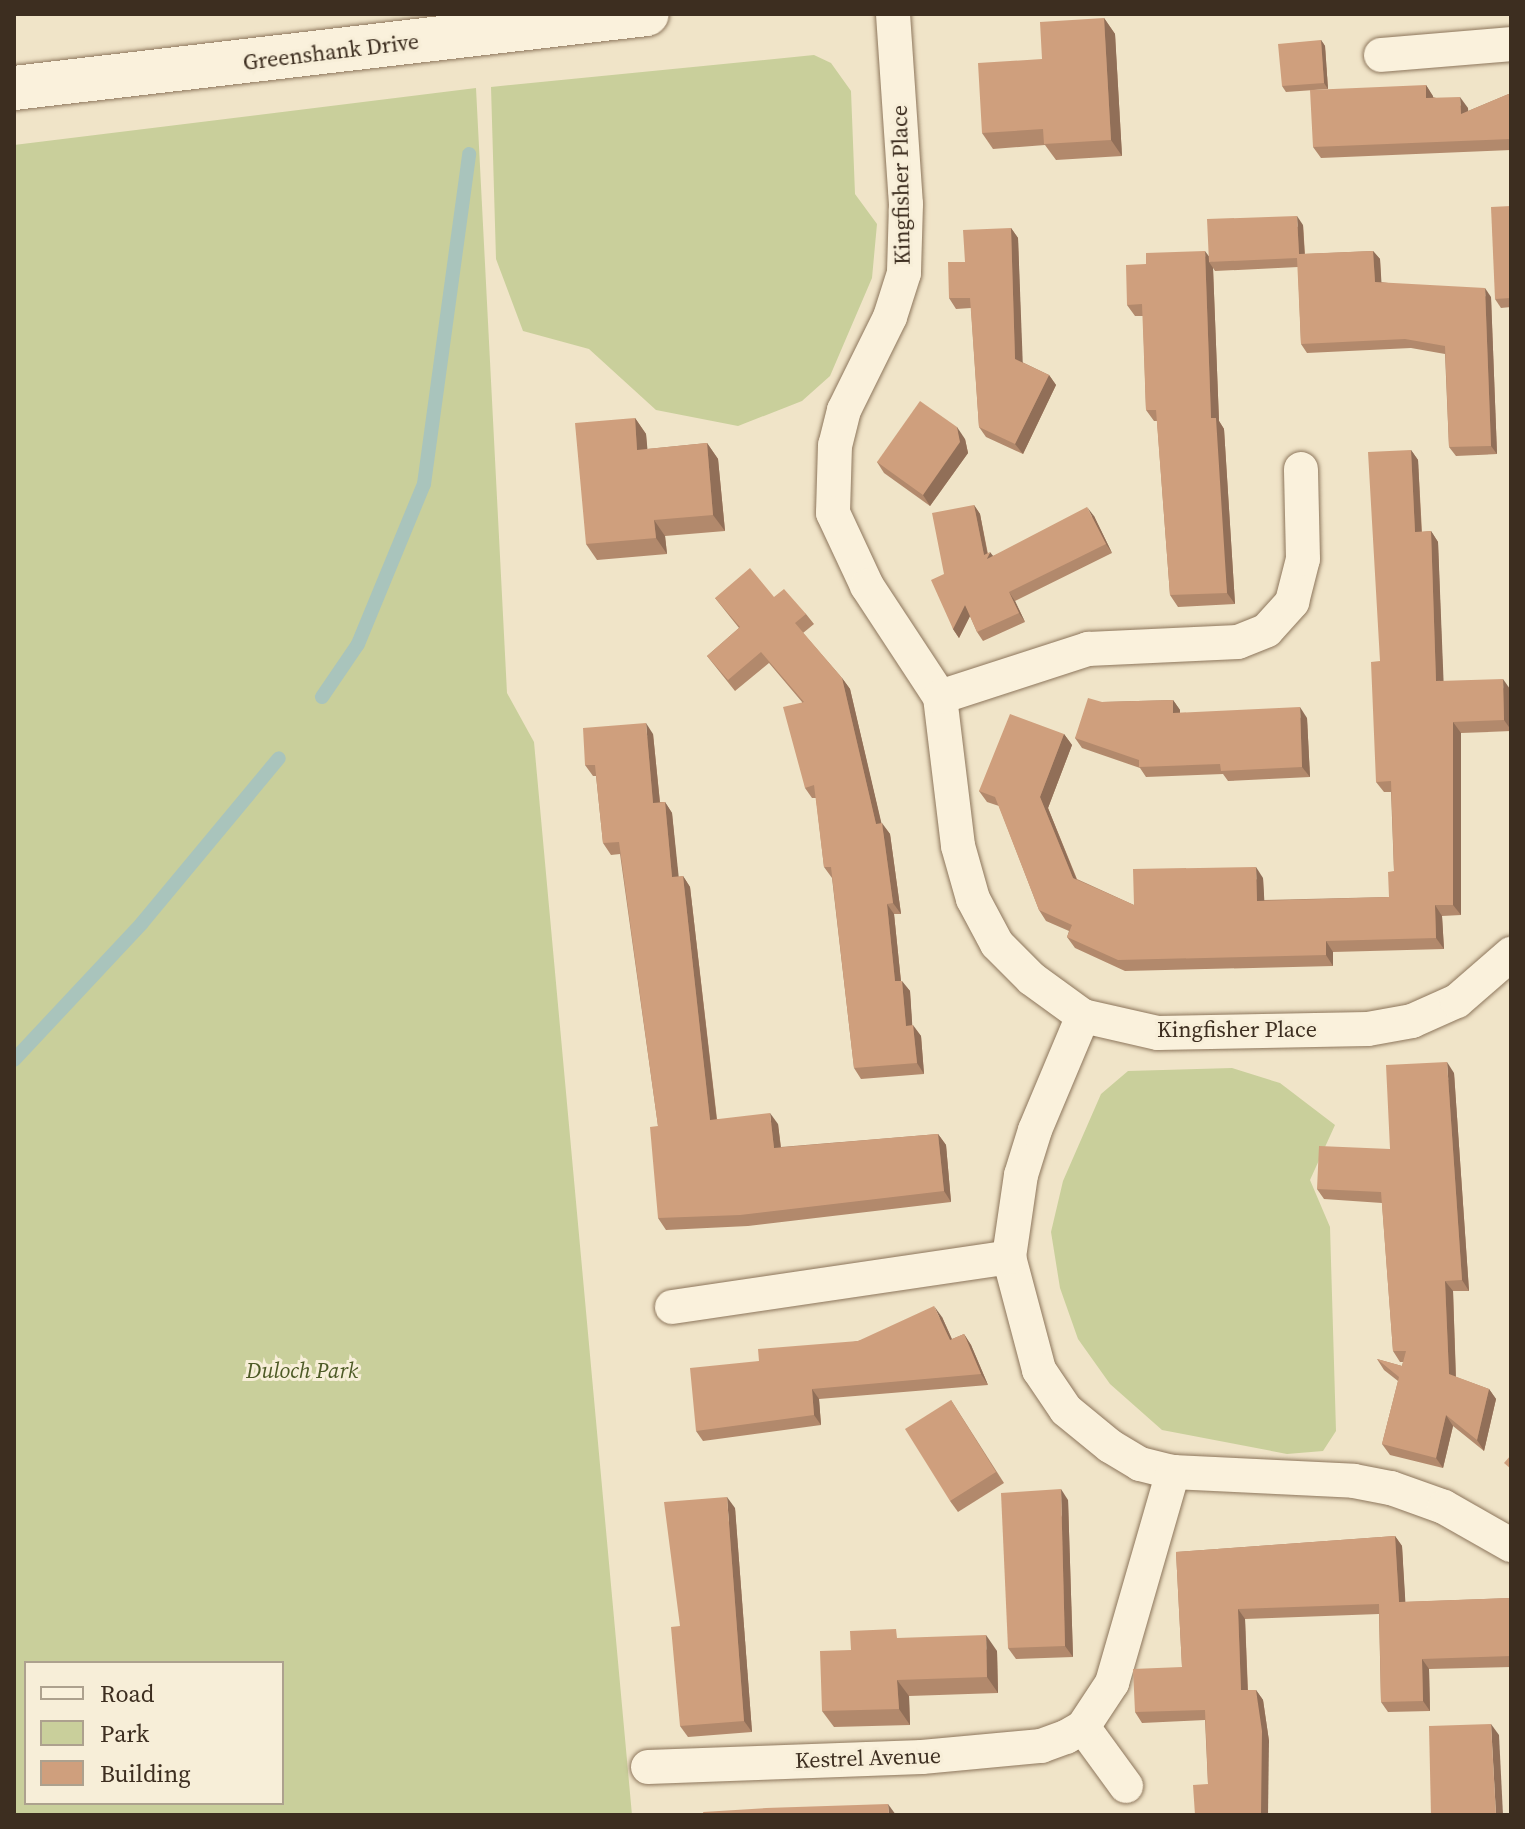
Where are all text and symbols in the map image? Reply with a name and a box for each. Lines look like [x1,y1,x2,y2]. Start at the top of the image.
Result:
street label: Greenshank Drive [242,28,420,76]
street label: Kingfisher Place [886,105,916,265]
street label: Kingfisher Place [1157,1017,1317,1043]
park label: Duloch Park [246,1358,358,1384]
legend [24,1661,284,1805]
text: Road [100,1677,154,1710]
text: Park [100,1717,149,1750]
street label: Kestrel Avenue [795,1742,941,1774]
text: Building [100,1757,191,1790]

